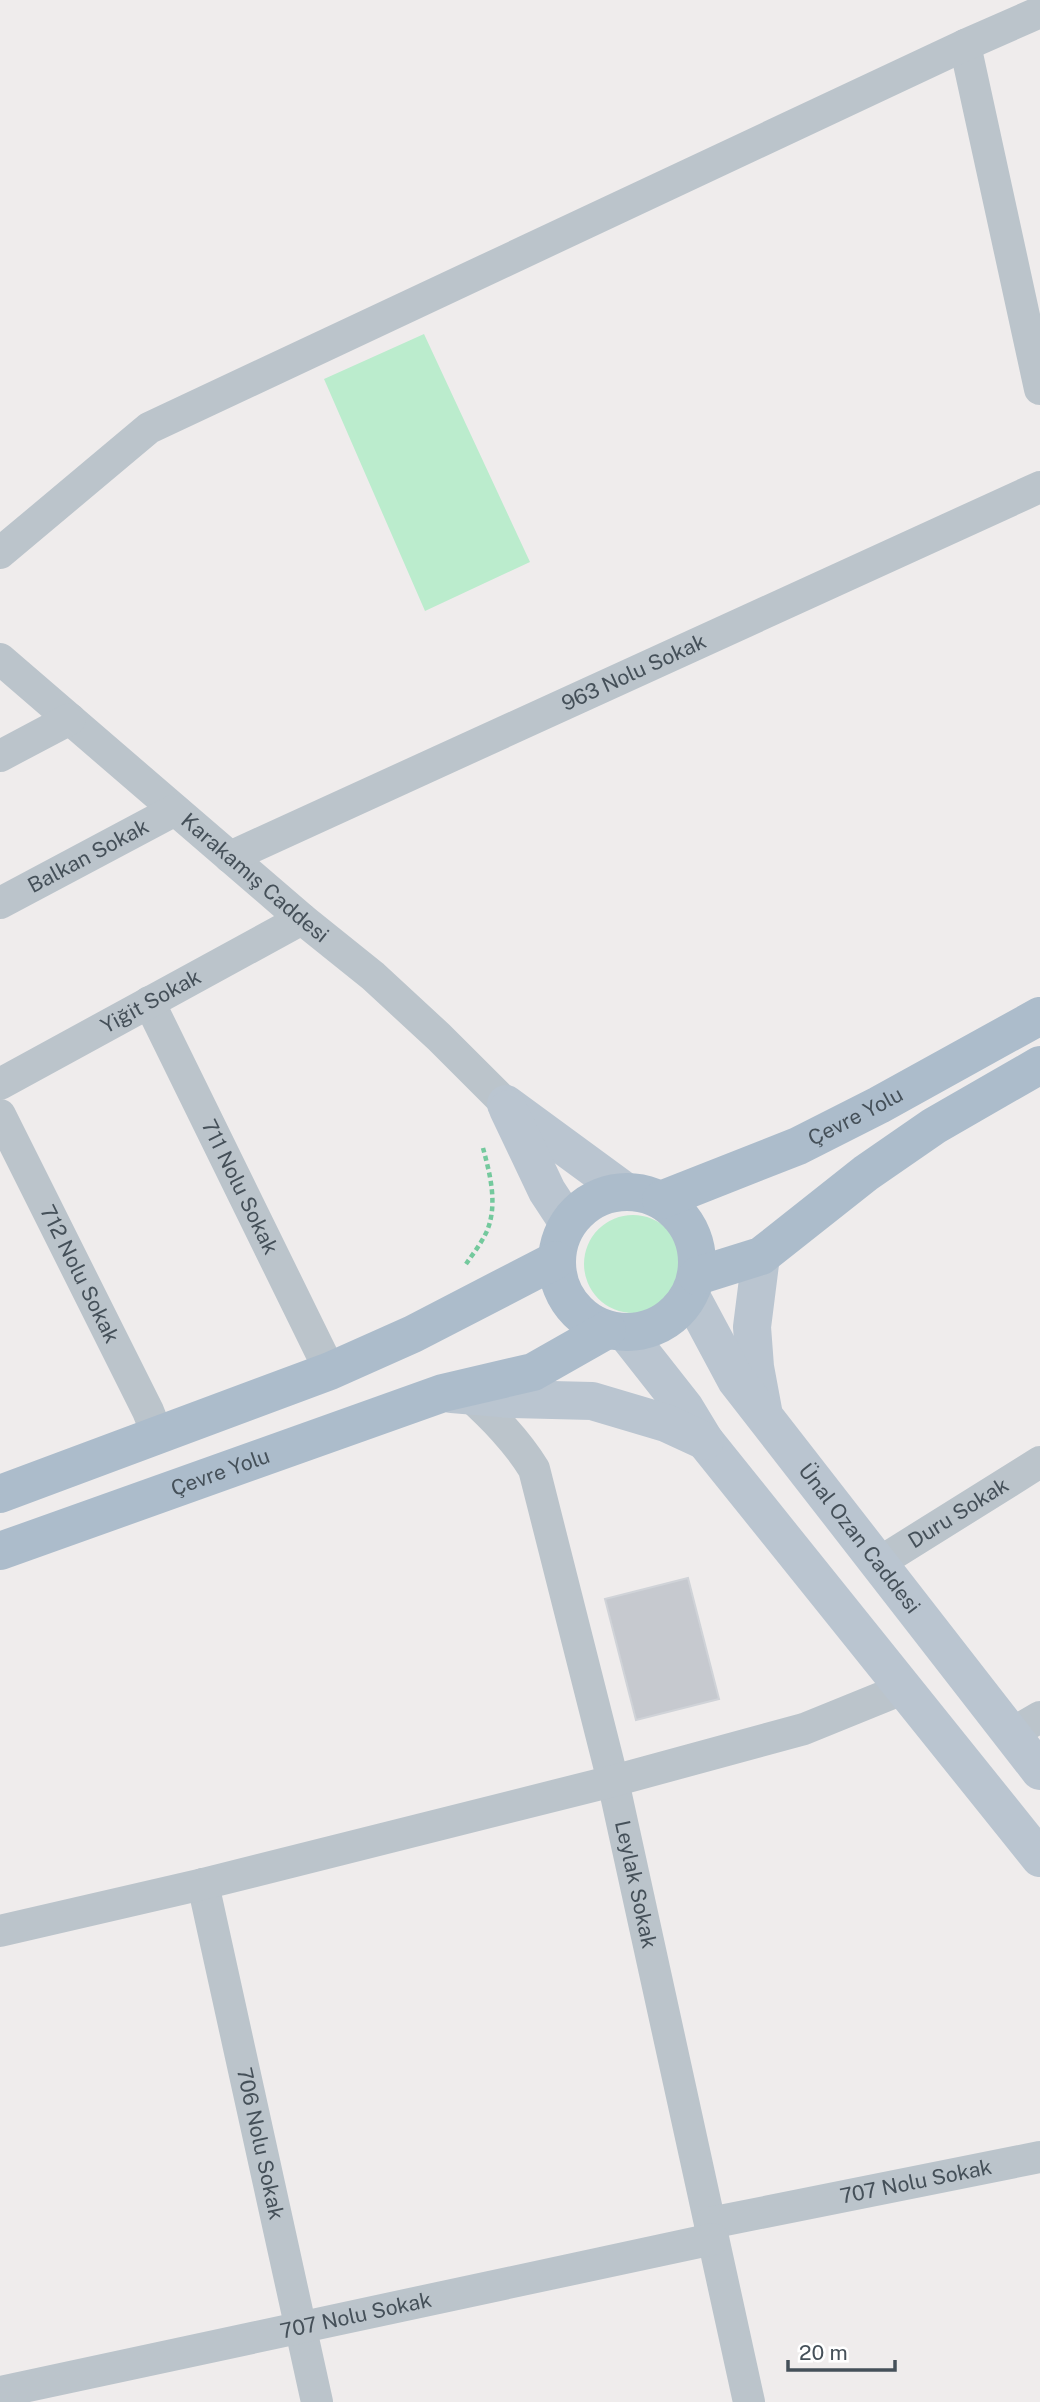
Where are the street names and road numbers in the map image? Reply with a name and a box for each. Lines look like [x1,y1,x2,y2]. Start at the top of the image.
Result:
street label: 963 Nolu Sokak [557,628,710,716]
street label: Karakamış Caddesi [176,808,334,947]
street label: Balkan Sokak [23,813,153,898]
street label: Yiğit Sokak [96,964,205,1038]
street label: Çevre Yolu [804,1081,907,1151]
street label: 711 Nolu Sokak [197,1115,284,1258]
street label: 712 Nolu Sokak [35,1201,125,1347]
street label: Çevre Yolu [167,1443,273,1501]
street label: Ünal Ozan Caddesi [794,1458,926,1618]
street label: Duru Sokak [903,1472,1013,1553]
street label: Leylak Sokak [610,1818,662,1951]
street label: 706 Nolu Sokak [232,2065,290,2222]
street label: 707 Nolu Sokak [838,2154,994,2209]
street label: 707 Nolu Sokak [278,2287,434,2344]

